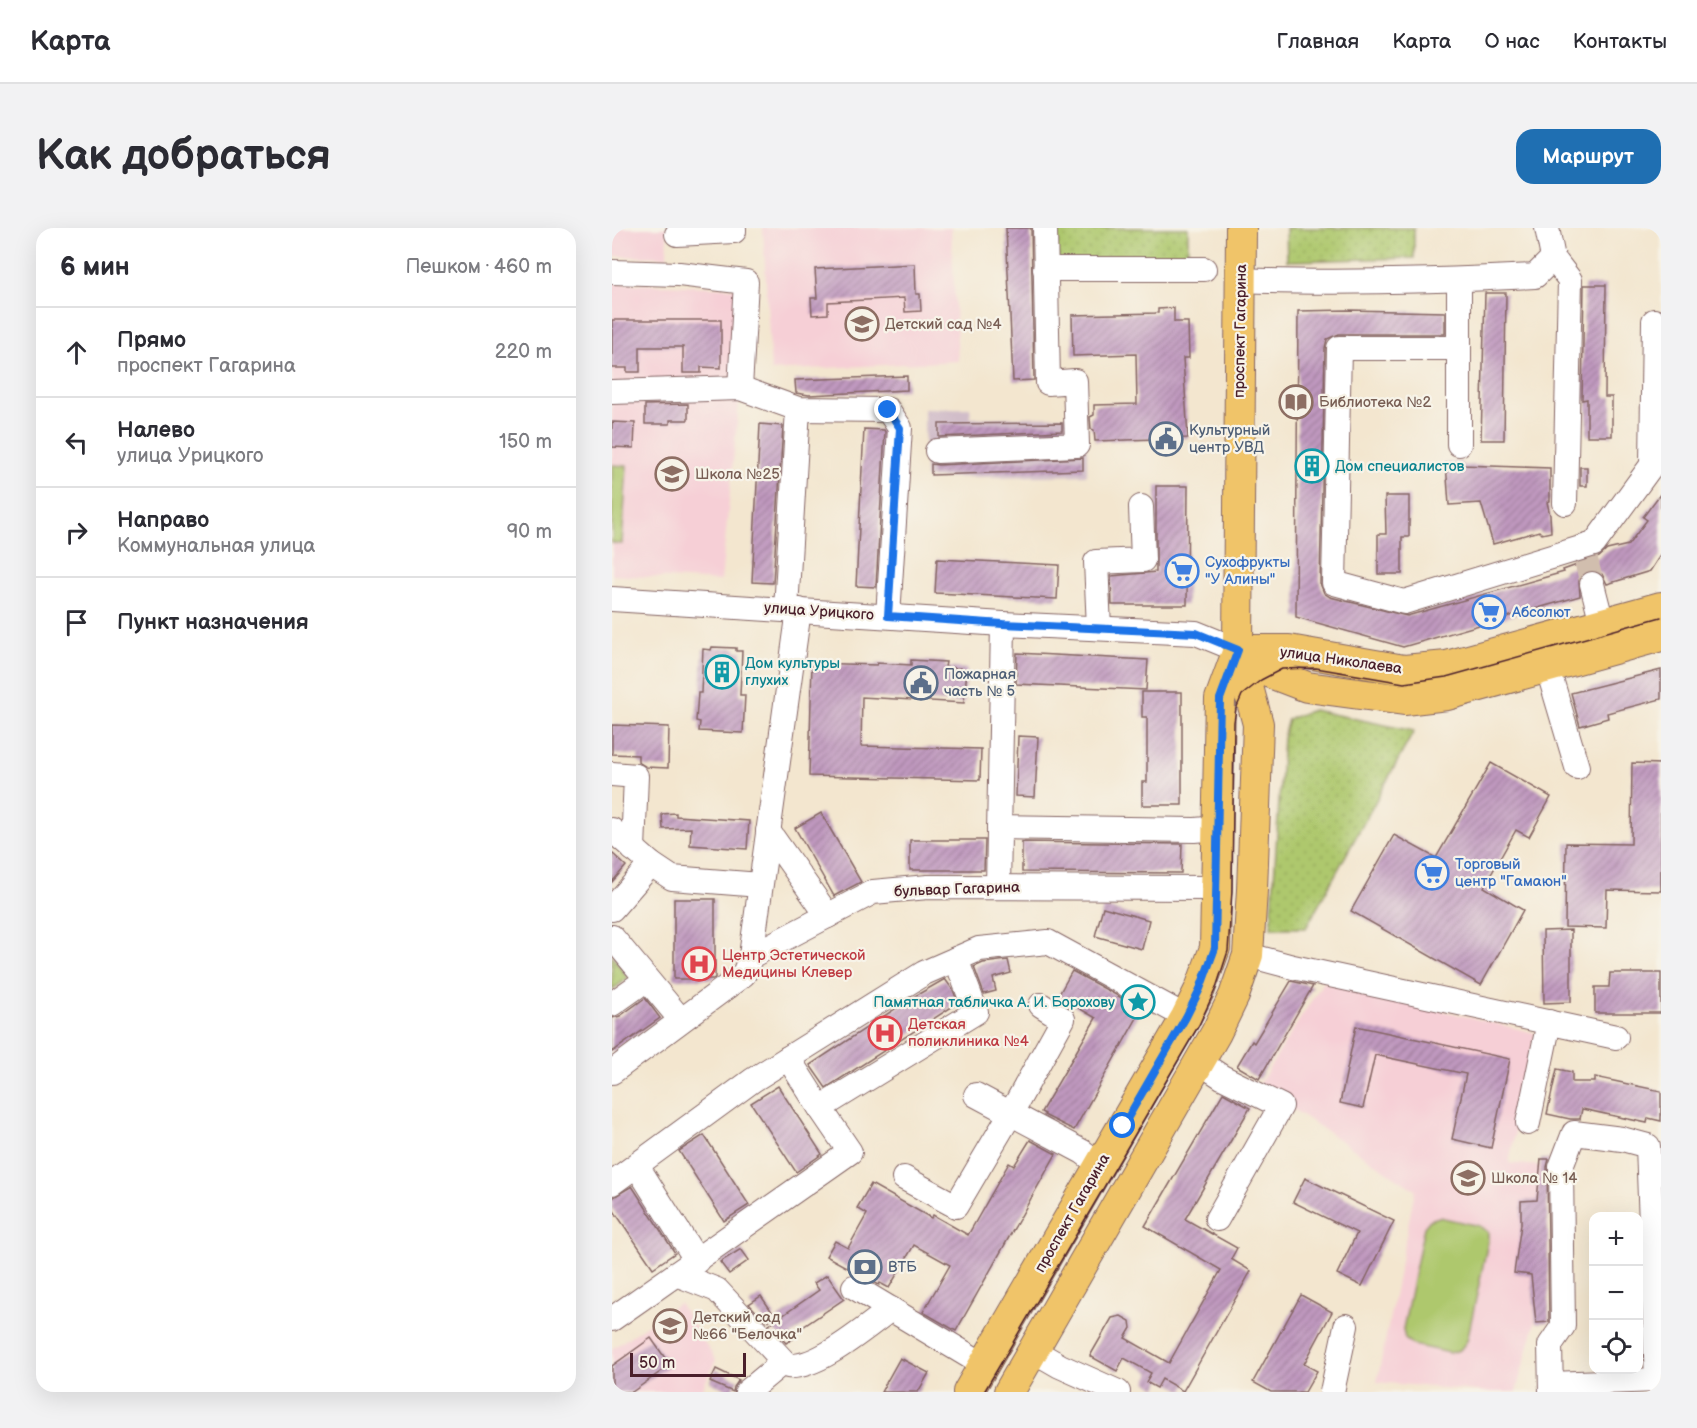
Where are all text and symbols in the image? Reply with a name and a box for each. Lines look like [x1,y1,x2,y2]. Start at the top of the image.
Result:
text: Карта [30,25,110,58]
text: Главная [1276,29,1359,54]
text: Карта [1392,29,1451,54]
text: О нас [1484,29,1540,54]
text: Контакты [1573,29,1667,54]
button: Маршрут [1516,129,1661,184]
text: Как добраться [36,131,331,182]
text: 6 мин [60,252,130,283]
text: Пешком · 460 m [405,255,552,279]
street label: проспект Гагарина [1230,264,1251,398]
school or university icon: Детский сад №4 [844,306,880,342]
place label: Детский сад №4 [885,315,1002,334]
text: Прямо [117,327,186,354]
icon: ahead [60,336,93,369]
text: 220 m [495,340,552,364]
text: проспект Гагарина [117,354,296,378]
library icon: Библиотека №2 [1278,384,1314,420]
place label: Библиотека №2 [1319,393,1431,412]
route end [874,396,900,422]
text: Налево [117,417,195,444]
public building icon: Культурный центр УВД [1148,421,1184,457]
place label: Культурный центр УВД [1189,421,1270,457]
icon: left [60,426,93,459]
text: 150 m [499,430,552,454]
text: улица Урицкого [117,444,264,468]
building icon: Дом специалистов [1294,448,1330,484]
school or university icon: Школа №25 [654,456,690,492]
place label: Дом специалистов [1335,457,1465,476]
place label: Школа №25 [695,465,780,484]
text: Направо [117,507,209,534]
icon: right [60,516,93,549]
text: 90 m [507,520,552,544]
text: Коммунальная улица [117,534,315,558]
supermarket icon: Сухофрукты "У Алины" [1164,553,1200,589]
place label: Сухофрукты "У Алины" [1205,553,1290,589]
supermarket icon: Абсолют [1471,594,1507,630]
street label: улица Урицкого [763,598,875,625]
place label: Абсолют [1511,603,1571,622]
icon: arrive [60,606,93,639]
text: Пункт назначения [117,609,309,636]
street label: улица Николаева [1279,643,1403,678]
building icon: Дом культуры глухих [704,654,740,690]
place label: Дом культуры глухих [745,654,840,690]
public building icon: Пожарная часть № 5 [903,665,939,701]
place label: Пожарная часть № 5 [944,665,1016,701]
supermarket icon: Торговый центр "Гамаюн" [1414,855,1450,891]
place label: Торговый центр "Гамаюн" [1455,855,1567,891]
street label: бульвар Гагарина [894,878,1020,901]
hospital icon: Центр Эстетической Медицины Клевер [681,946,717,982]
place label: Центр Эстетической Медицины Клевер [722,946,866,982]
place icon: Памятная табличка А. И. Борохову [1120,984,1156,1020]
place label: Памятная табличка А. И. Борохову [873,993,1115,1012]
hospital icon: Детская поликлиника №4 [867,1015,903,1051]
place label: Детская поликлиника №4 [908,1015,1029,1051]
route start [1109,1112,1135,1138]
street label: проспект Гагарина [1031,1150,1114,1276]
school or university icon: Школа № 14 [1450,1160,1486,1196]
place label: Школа № 14 [1491,1169,1577,1188]
map controls [1589,1212,1643,1374]
button: + [1589,1212,1643,1266]
bank icon: ВТБ [847,1249,883,1285]
place label: ВТБ [888,1258,917,1277]
button: − [1589,1266,1643,1320]
school or university icon: Детский сад №66 "Белочка" [652,1308,688,1344]
place label: Детский сад №66 "Белочка" [693,1308,802,1344]
button: locate [1589,1320,1643,1374]
scale bar [630,1350,746,1378]
text: 50 m [639,1354,675,1373]

